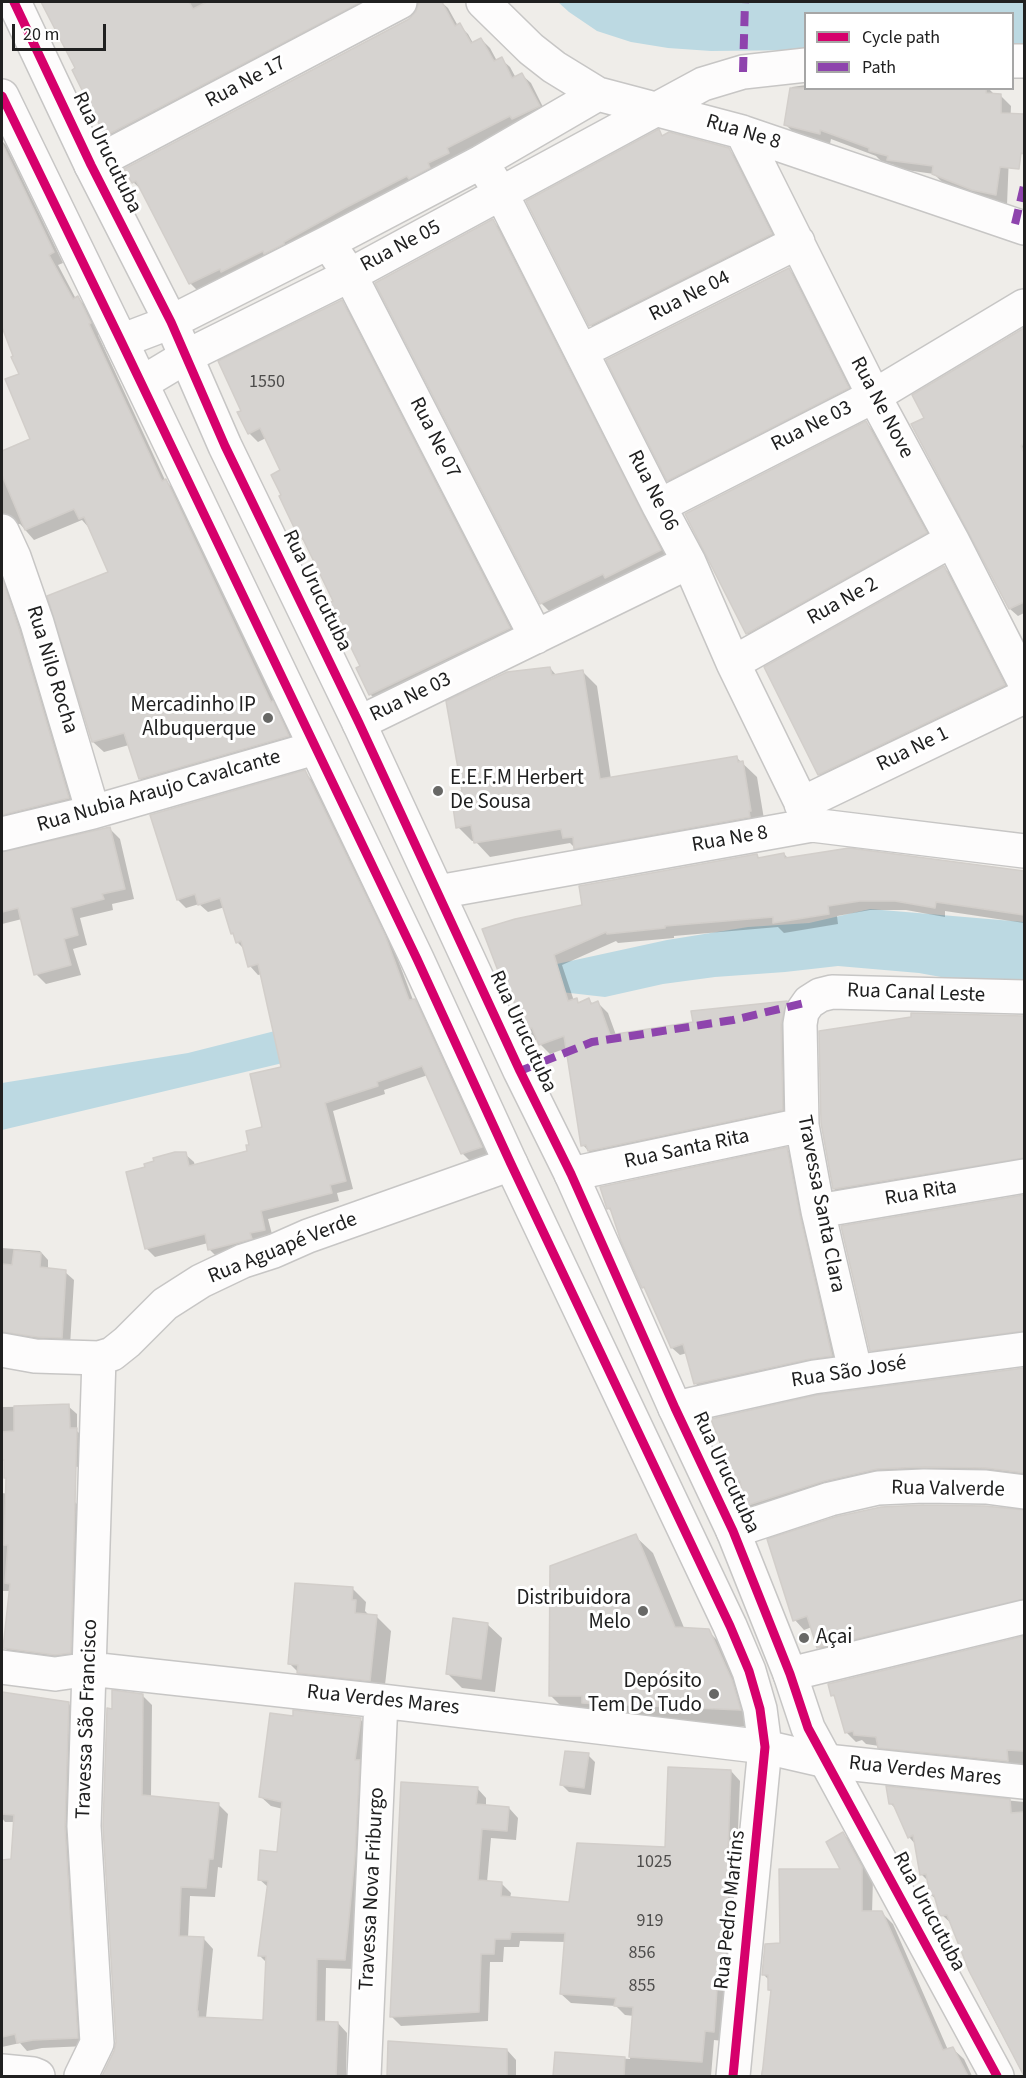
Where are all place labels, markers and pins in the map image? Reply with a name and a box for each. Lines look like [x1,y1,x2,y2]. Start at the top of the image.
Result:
place label: Mercadinho IP Albuquerque [131,693,256,743]
marker: Mercadinho IP Albuquerque [261,711,275,725]
place label: E.E.F.M Herbert De Sousa [450,766,584,816]
marker: E.E.F.M Herbert De Sousa [431,784,445,798]
place label: Distribuidora Melo [516,1586,631,1636]
marker: Distribuidora Melo [636,1604,650,1618]
place label: Açai [816,1625,853,1651]
marker: Açai [797,1631,811,1645]
place label: Depósito Tem De Tudo [588,1669,702,1719]
marker: Depósito Tem De Tudo [707,1687,721,1701]

